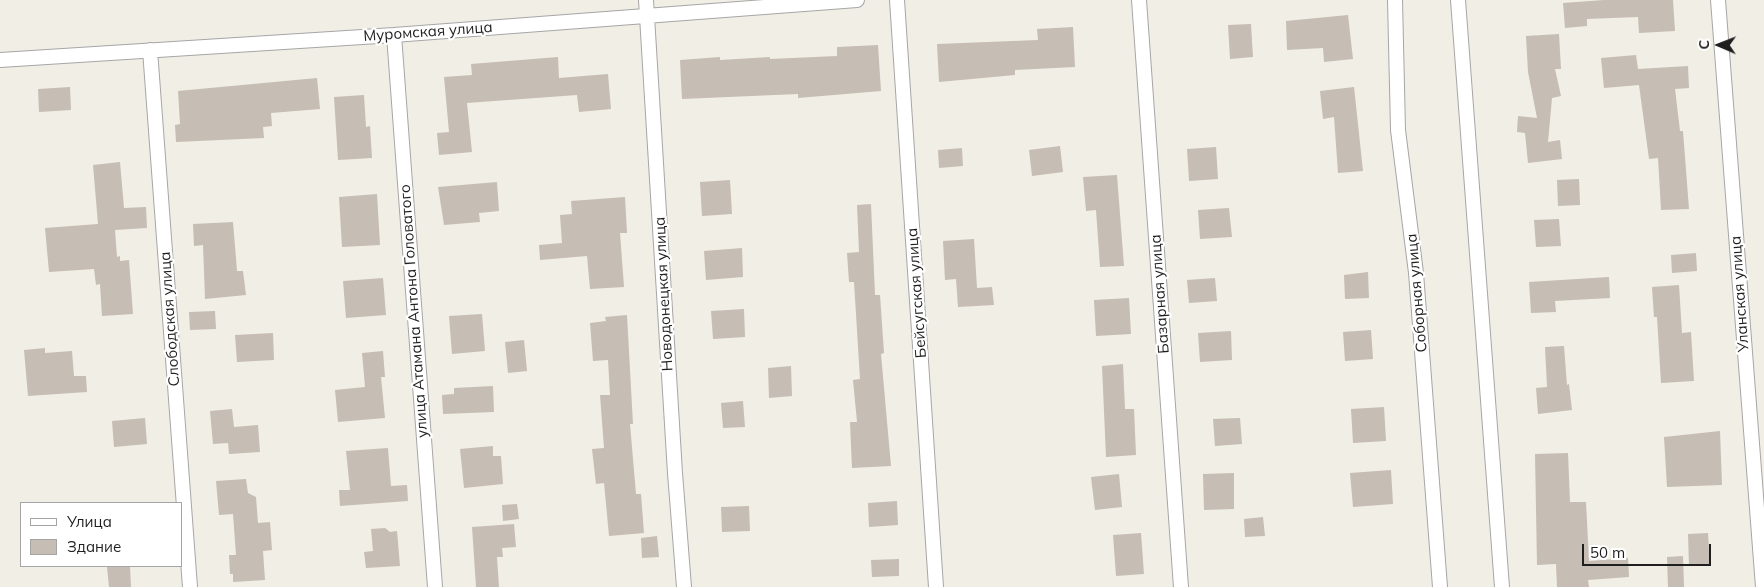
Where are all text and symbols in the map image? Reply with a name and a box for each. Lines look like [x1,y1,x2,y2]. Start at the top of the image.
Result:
street label: Муромская улица [363,19,493,45]
north arrow [1694,20,1744,70]
text: С [1695,40,1713,50]
street label: улица Атамана Антона Головатого [396,184,432,438]
street label: Новодонецкая улица [651,216,677,372]
street label: Бейсугская улица [903,227,931,359]
street label: Соборная улица [1403,233,1431,353]
street label: Базарная улица [1147,234,1173,354]
street label: Уланская улица [1727,235,1753,353]
street label: Слободская улица [156,251,184,387]
legend [20,502,182,567]
text: Улица [67,512,112,531]
scale bar [1584,534,1713,566]
text: Здание [67,537,121,556]
text: 50 m [1590,543,1625,562]

